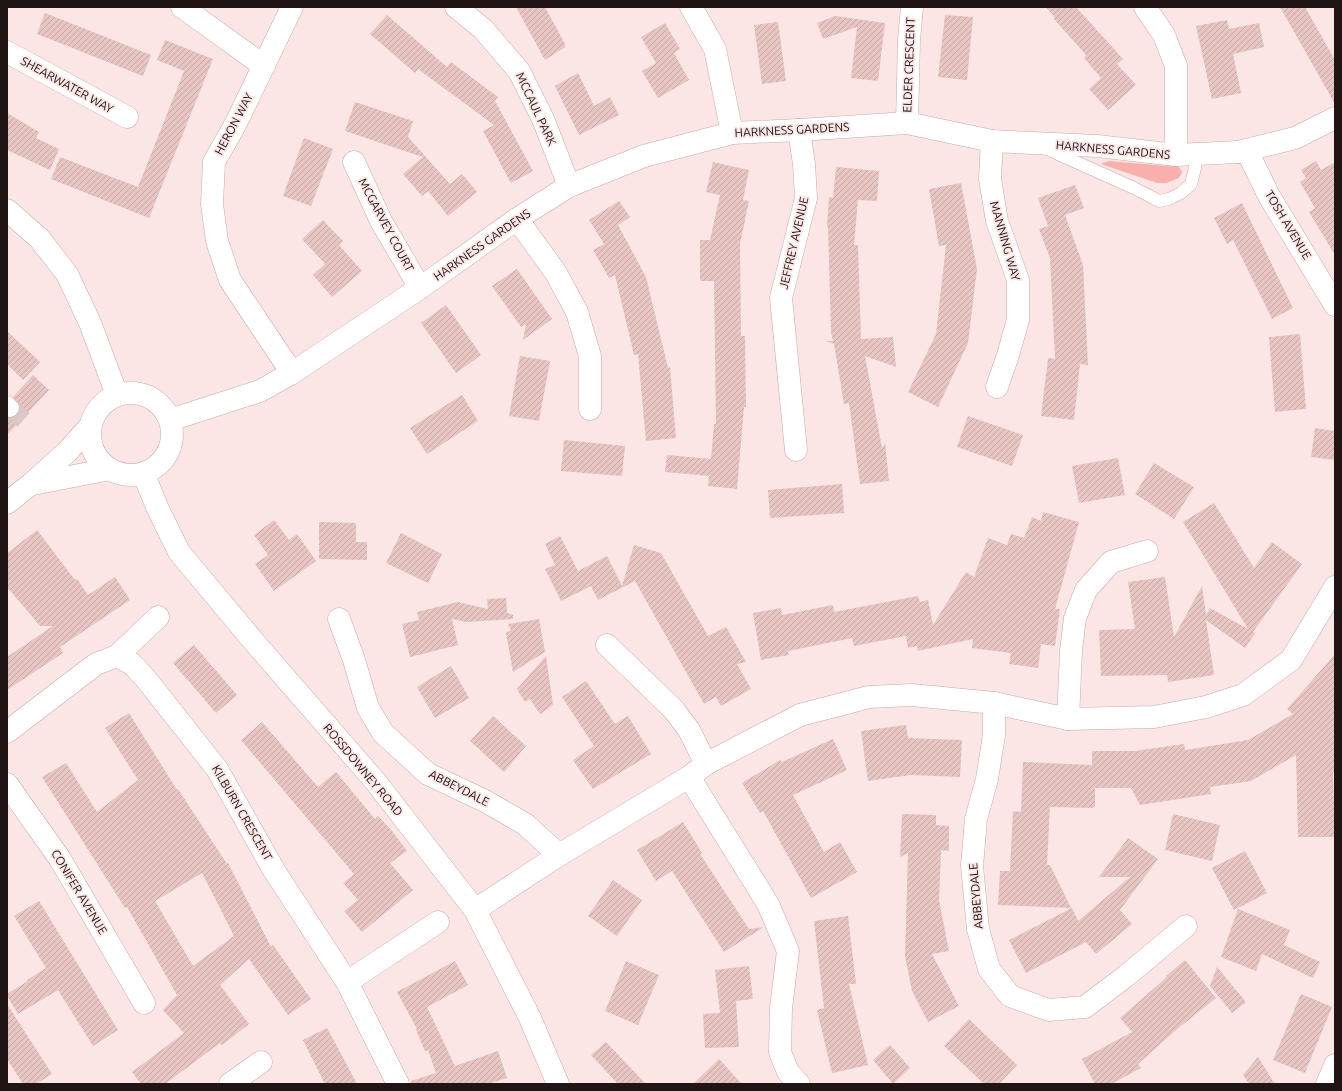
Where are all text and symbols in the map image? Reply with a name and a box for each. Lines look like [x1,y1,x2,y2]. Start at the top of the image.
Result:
street label: ELDER CRESCENT [900,17,917,113]
street label: SHEARWATER WAY [19,54,116,115]
street label: MCCAUL PARK [514,70,559,148]
street label: HERON WAY [212,91,255,157]
street label: HARKNESS GARDENS [734,120,850,139]
street label: HARKNESS GARDENS [1055,138,1171,161]
street label: MCGARVEY COURT [356,176,417,274]
street label: TOSH AVENUE [1263,188,1314,262]
street label: JEFFREY AVENUE [777,195,811,290]
street label: MANNING WAY [988,199,1023,282]
street label: HARKNESS GARDENS [431,206,532,283]
street label: ROSSDOWNEY ROAD [321,721,406,818]
street label: KILBURN CRESCENT [210,763,275,863]
street label: ABBEYDALE [427,767,492,808]
street label: CONIFER AVENUE [49,847,110,937]
street label: ABBEYDALE [966,862,985,929]

